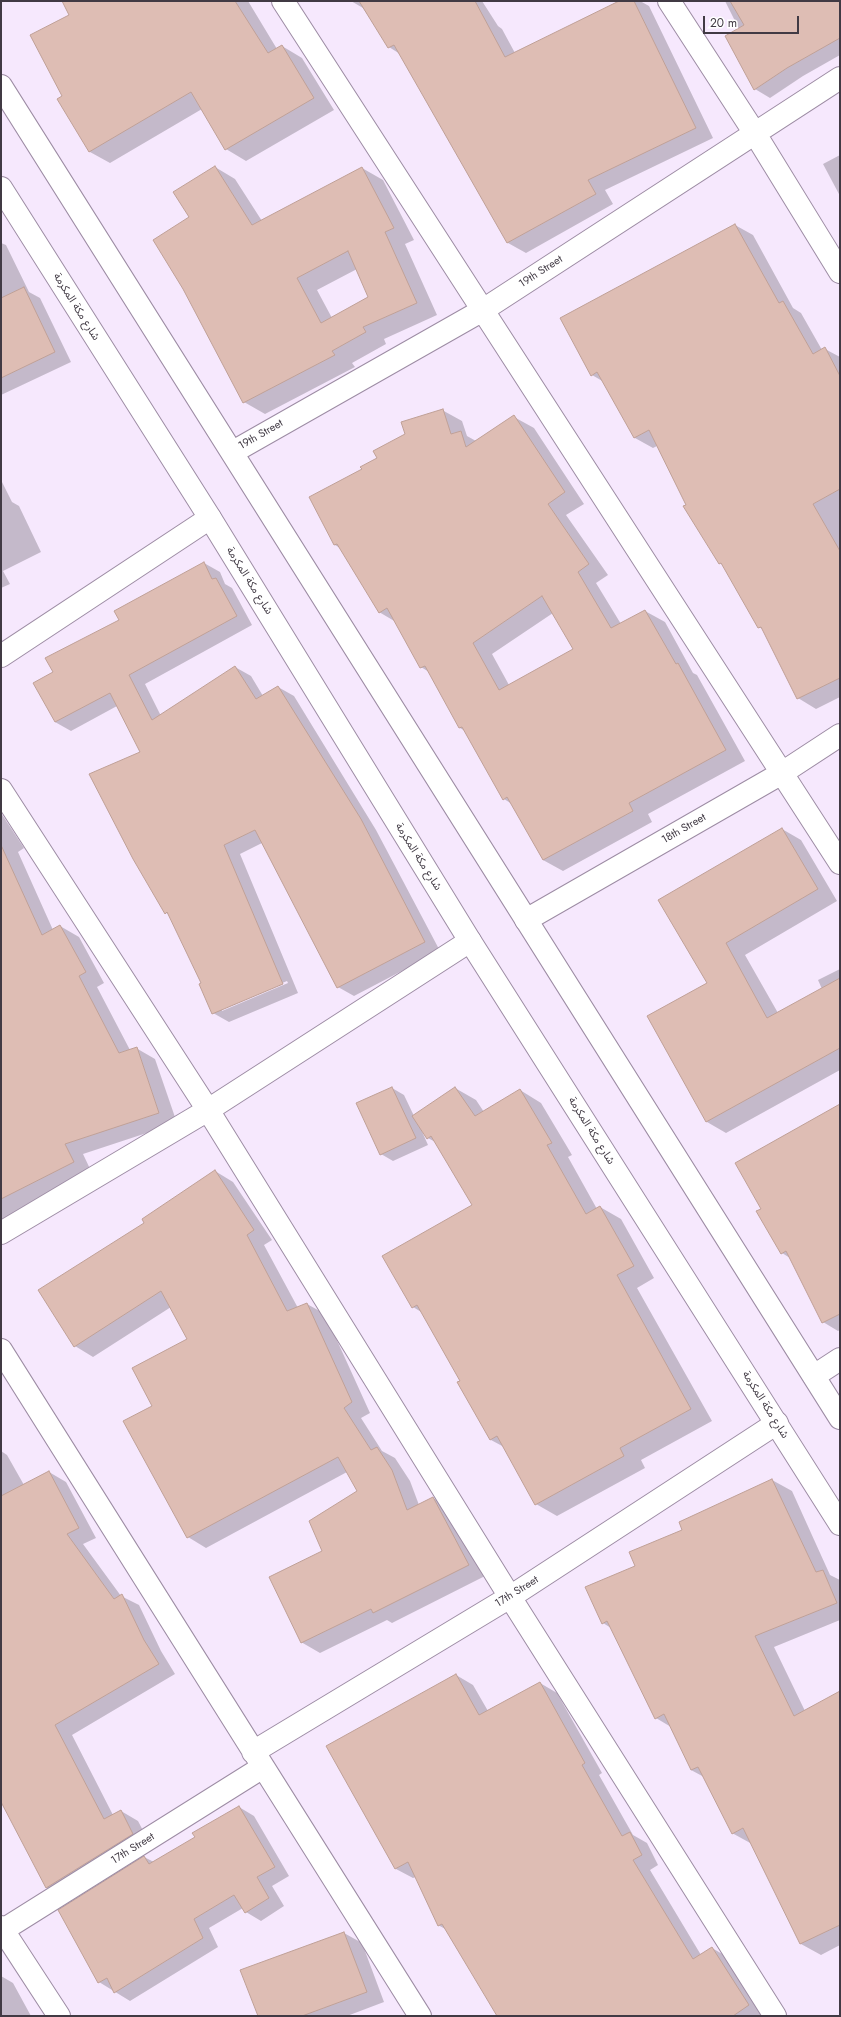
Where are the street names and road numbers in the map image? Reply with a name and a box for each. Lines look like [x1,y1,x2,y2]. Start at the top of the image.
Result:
street label: 19th Street [517,253,565,291]
street label: شارع مكة المكرمة [50,271,102,343]
street label: 19th Street [236,417,286,453]
street label: شارع مكة المكرمة [223,545,275,617]
street label: 18th Street [660,811,708,847]
street label: شارع مكة المكرمة [392,821,444,893]
street label: شارع مكة المكرمة [565,1095,617,1167]
street label: شارع مكة المكرمة [739,1369,791,1441]
street label: 17th Street [493,1574,541,1610]
street label: 17th Street [109,1831,157,1867]

